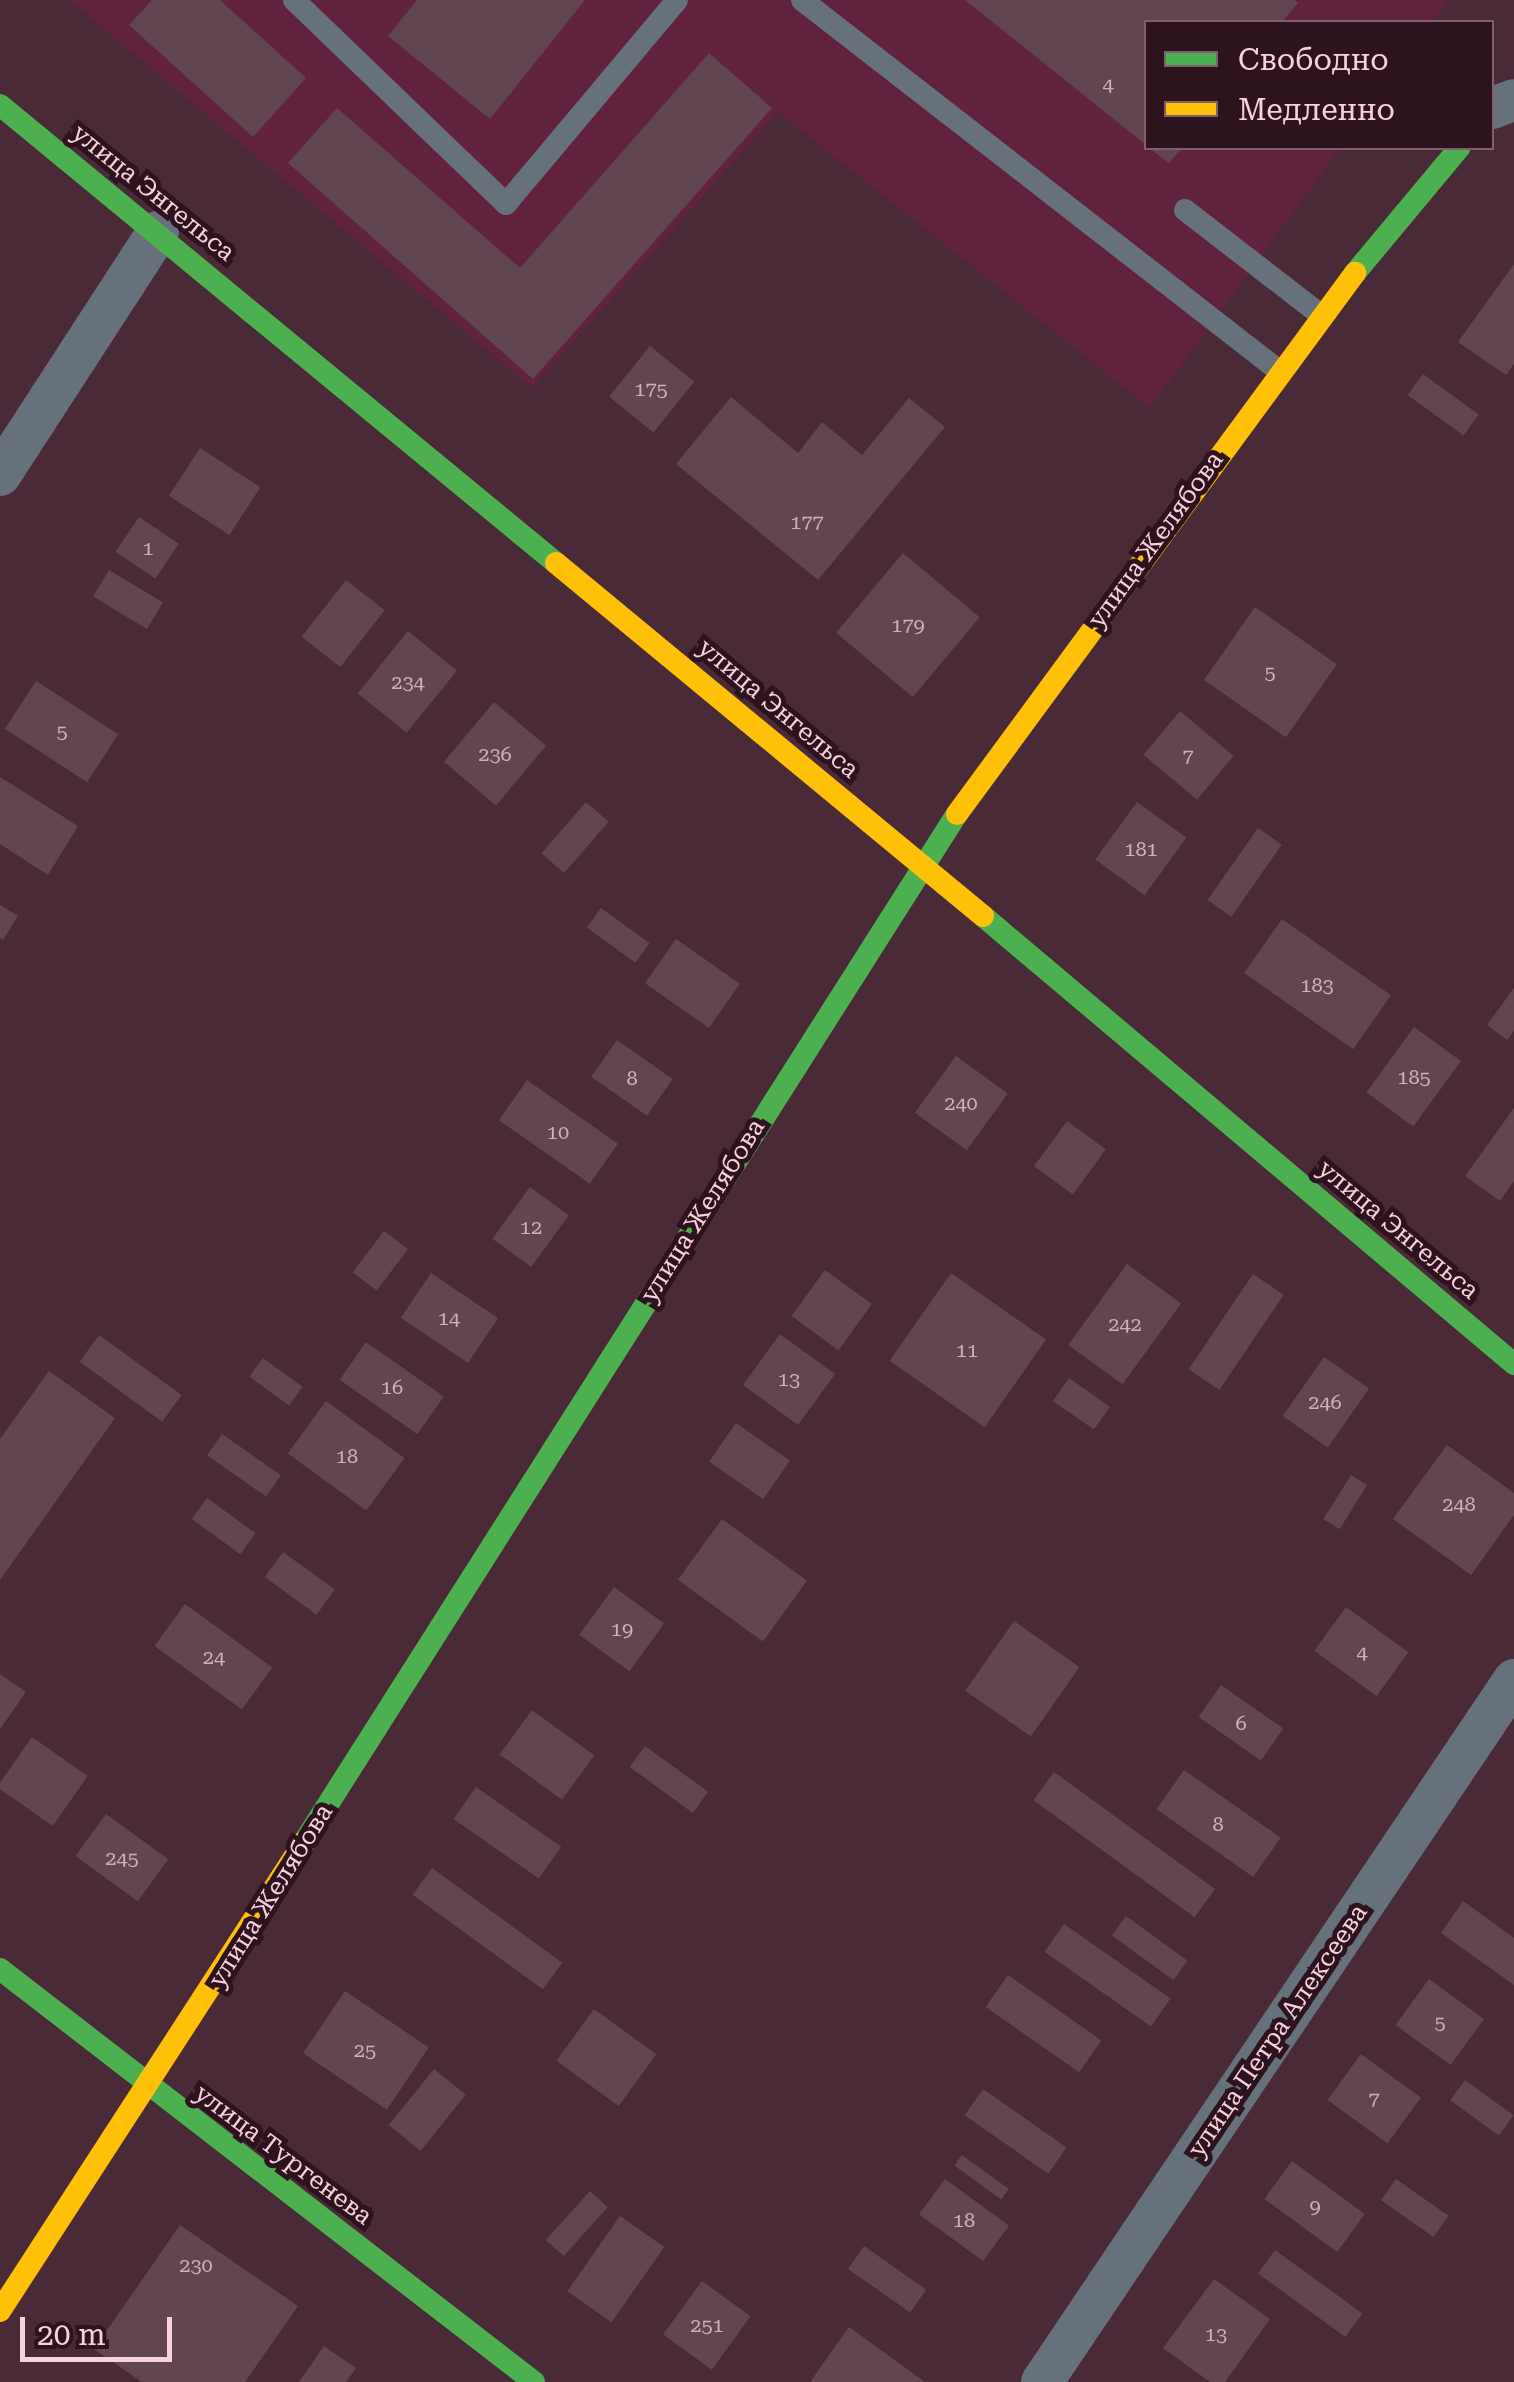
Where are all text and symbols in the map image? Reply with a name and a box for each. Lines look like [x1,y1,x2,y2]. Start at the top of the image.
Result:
legend [1144,20,1494,150]
text: Свободно [1238,42,1389,77]
house number: 4 [1102,72,1114,96]
text: Медленно [1238,92,1395,127]
street label: улица Энгельса [66,118,240,268]
house number: 175 [634,377,668,401]
street label: улица Желябова [1082,446,1230,634]
house number: 177 [790,510,824,534]
house number: 1 [142,536,154,560]
house number: 179 [891,613,925,637]
street label: улица Энгельса [691,633,865,785]
house number: 5 [1264,660,1276,684]
house number: 234 [391,670,425,694]
house number: 5 [56,719,68,743]
house number: 236 [478,742,512,766]
house number: 7 [1182,744,1194,768]
house number: 181 [1124,837,1158,861]
house number: 183 [1300,973,1334,997]
house number: 185 [1397,1065,1431,1089]
house number: 8 [626,1066,638,1090]
house number: 240 [944,1091,978,1115]
street label: улица Желябова [635,1114,771,1308]
house number: 10 [547,1120,569,1144]
street label: улица Энгельса [1311,1154,1485,1306]
house number: 12 [520,1215,542,1239]
house number: 14 [438,1306,460,1330]
house number: 242 [1108,1312,1142,1336]
house number: 11 [956,1338,978,1362]
house number: 13 [778,1367,800,1391]
house number: 16 [381,1375,403,1399]
house number: 246 [1308,1390,1342,1414]
house number: 18 [336,1444,358,1468]
house number: 248 [1442,1492,1476,1516]
house number: 19 [611,1617,633,1641]
house number: 4 [1356,1640,1368,1664]
house number: 24 [203,1645,225,1669]
house number: 6 [1235,1711,1247,1735]
street label: улица Желябова [203,1799,339,1993]
house number: 8 [1212,1812,1224,1836]
house number: 245 [105,1846,139,1870]
street label: улица Петра Алексеева [1182,1899,1374,2163]
house number: 5 [1434,2010,1446,2034]
house number: 25 [354,2038,376,2062]
street label: улица Тургенева [188,2078,378,2232]
house number: 7 [1368,2087,1380,2111]
house number: 9 [1309,2194,1321,2218]
house number: 18 [953,2208,975,2232]
house number: 230 [179,2253,213,2277]
scale bar [25,2297,178,2359]
house number: 251 [690,2313,724,2337]
text: 20 m [37,2317,106,2352]
house number: 13 [1205,2322,1227,2346]

